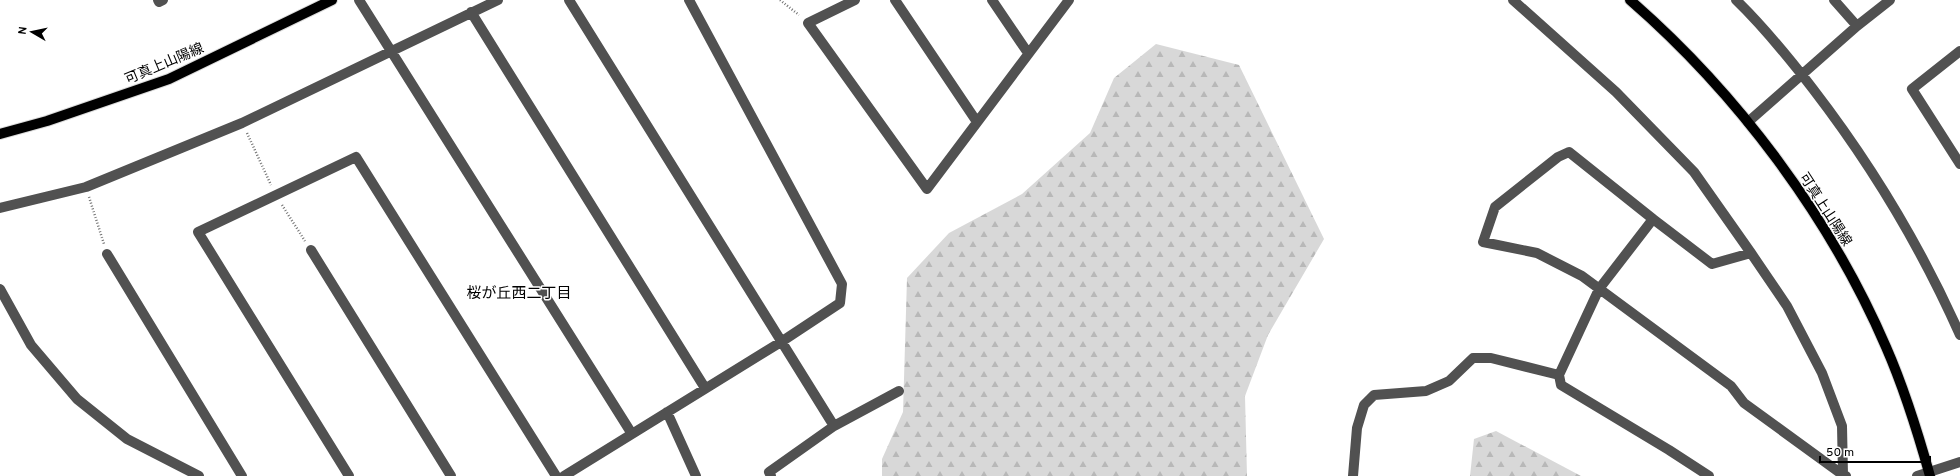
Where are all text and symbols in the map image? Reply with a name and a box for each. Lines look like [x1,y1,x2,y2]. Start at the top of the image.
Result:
north arrow [12,12,52,52]
text: N [16,26,31,36]
street label: 可真上山陽線 [123,40,207,89]
street label: 可真上山陽線 [1795,170,1855,250]
district label: 桜が丘西二丁目 [466,285,572,304]
scale bar [1820,438,1930,464]
text: 50 m [1826,445,1854,461]

